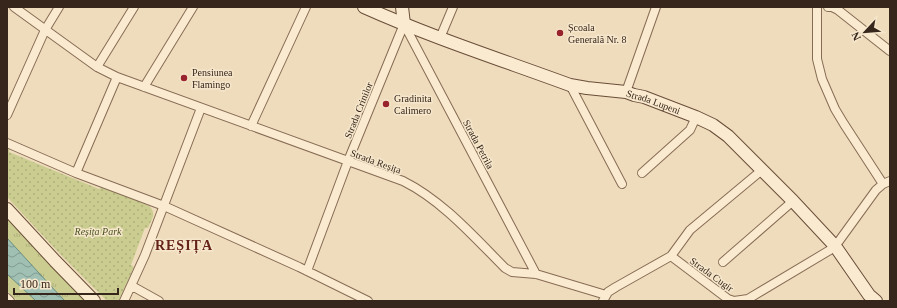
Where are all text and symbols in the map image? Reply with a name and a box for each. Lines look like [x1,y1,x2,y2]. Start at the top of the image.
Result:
north arrow [845,12,885,52]
place label: Școala Generală Nr. 8 [568,22,627,45]
marker: Școala Generală Nr. 8 [555,28,565,38]
text: N [849,30,863,43]
place label: Pensiunea Flamingo [192,67,233,90]
marker: Pensiunea Flamingo [179,73,189,83]
street label: Strada Crinilor [342,80,375,140]
street label: Strada Lupeni [625,88,682,117]
place label: Gradinita Calimero [394,93,432,116]
marker: Gradinita Calimero [381,99,391,109]
street label: Strada Petrila [461,118,496,171]
street label: Strada Reșița [349,147,403,176]
park label: Reșița Park [74,226,122,237]
district label: REȘIȚA [155,238,213,254]
street label: Strada Cugir [688,255,736,294]
scale bar [14,270,118,296]
text: 100 m [20,277,51,291]

